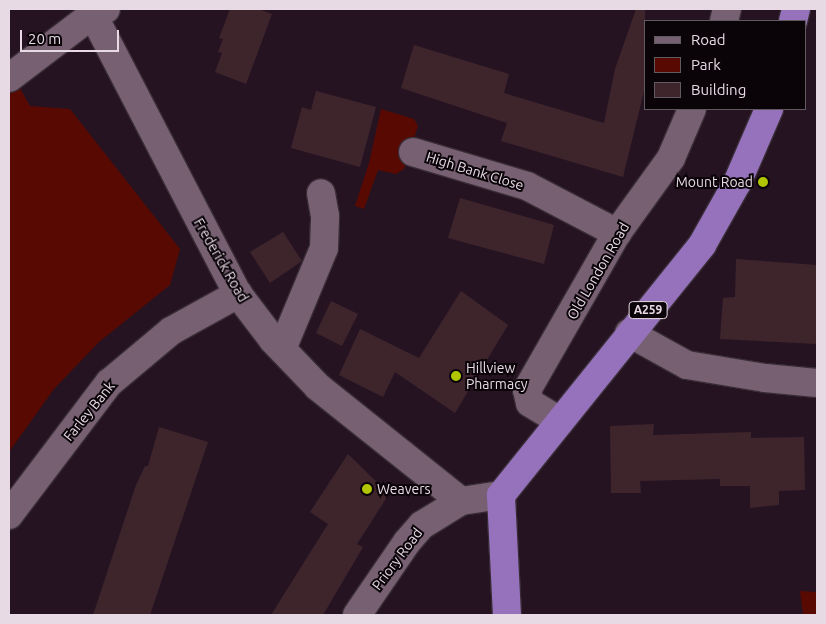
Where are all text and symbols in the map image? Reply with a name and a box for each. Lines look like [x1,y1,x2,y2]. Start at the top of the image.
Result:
scale bar [22,20,121,52]
legend [644,20,806,110]
text: 20 m [28,30,61,47]
text: Road [691,31,726,48]
text: Park [691,56,721,73]
text: Building [691,81,746,98]
street label: High Bank Close [424,148,526,194]
place label: Mount Road [676,174,753,190]
marker: Mount Road [757,176,769,188]
street label: Frederick Road [190,215,252,305]
street label: Old London Road [563,220,633,322]
road number: A259 [628,300,668,320]
place label: Hillview Pharmacy [466,360,528,392]
marker: Hillview Pharmacy [450,370,462,382]
street label: Farley Bank [60,378,118,444]
place label: Weavers [377,481,431,497]
marker: Weavers [361,483,373,495]
street label: Priory Road [368,525,426,593]

